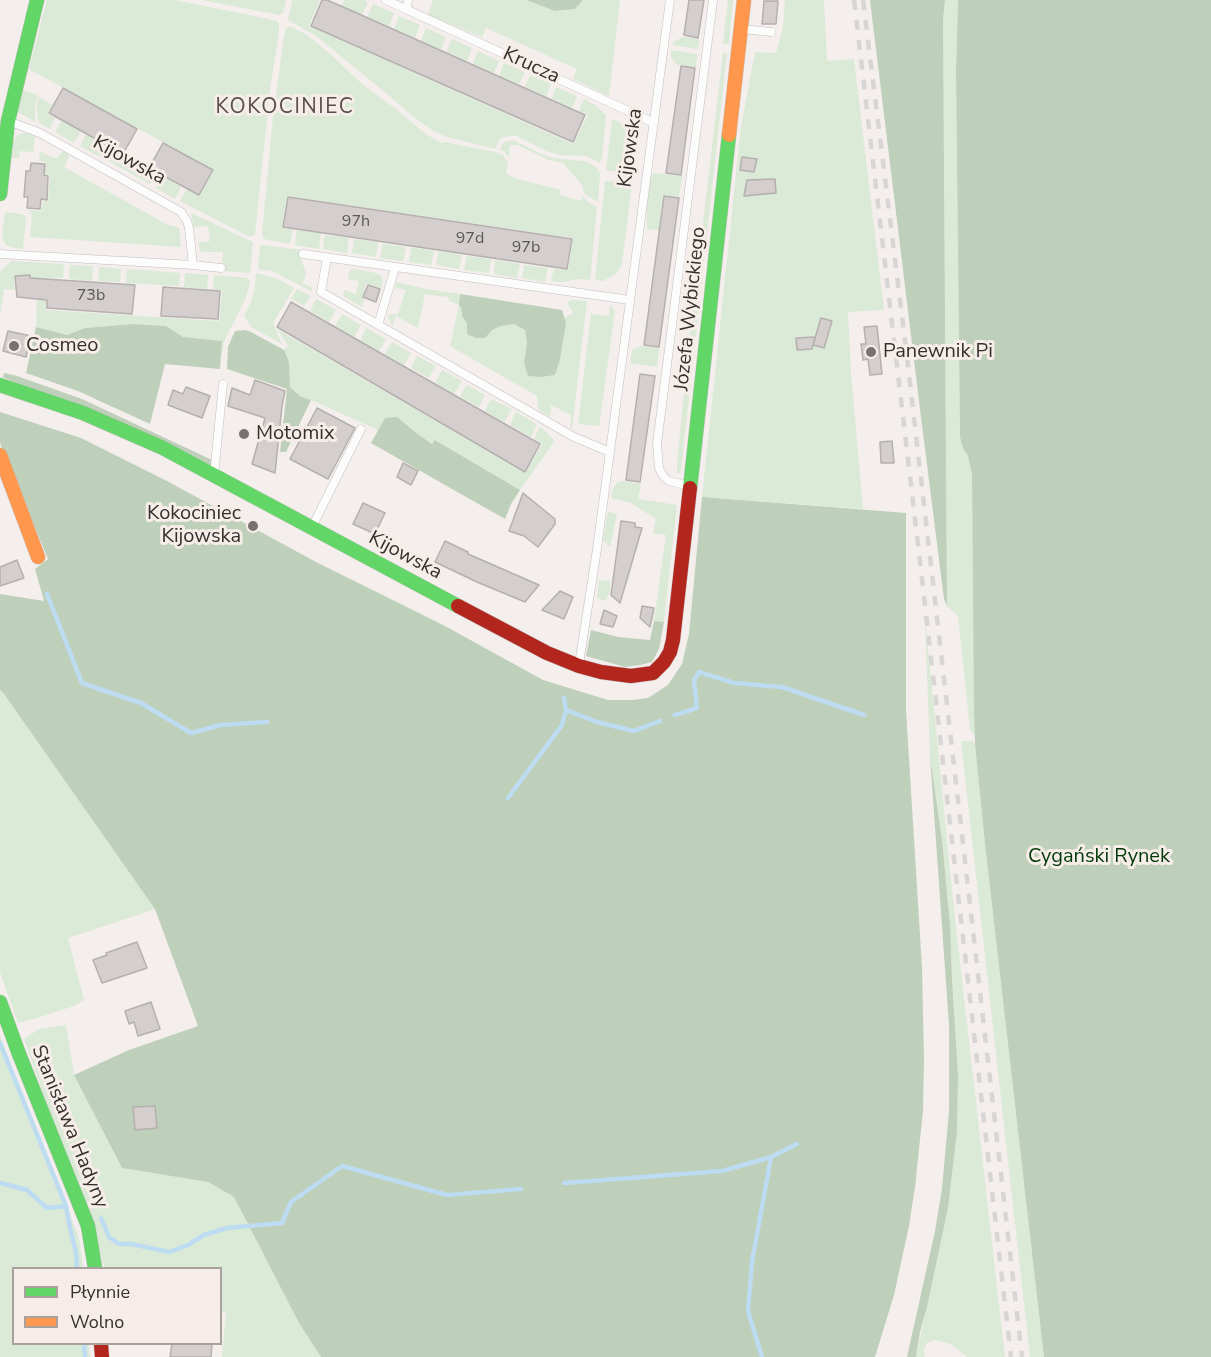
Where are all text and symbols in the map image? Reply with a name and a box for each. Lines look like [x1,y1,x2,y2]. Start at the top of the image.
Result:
street label: Krucza [499,42,563,90]
district label: KOKOCINIEC [216,95,354,121]
street label: Kijowska [614,107,648,189]
street label: Kijowska [88,131,170,191]
house number: 97h [342,212,370,232]
street label: Józefa Wybickiego [670,226,712,392]
house number: 97d [456,229,484,249]
house number: 97b [512,238,540,258]
house number: 73b [77,286,105,306]
place label: Cosmeo [26,334,98,358]
marker: Cosmeo [7,339,21,353]
place label: Panewnik Pi [883,340,993,364]
marker: Panewnik Pi [864,345,878,359]
place label: Motomix [256,422,334,446]
marker: Motomix [237,427,251,441]
place label: Kokociniec Kijowska [147,502,241,549]
marker: Kokociniec Kijowska [246,519,260,533]
street label: Kijowska [364,527,446,585]
park label: Cygański Rynek [1028,845,1170,869]
street label: Stanisława Hadyny [25,1042,113,1212]
legend [12,1267,222,1345]
text: Płynnie [70,1280,130,1304]
text: Wolno [70,1310,124,1334]

